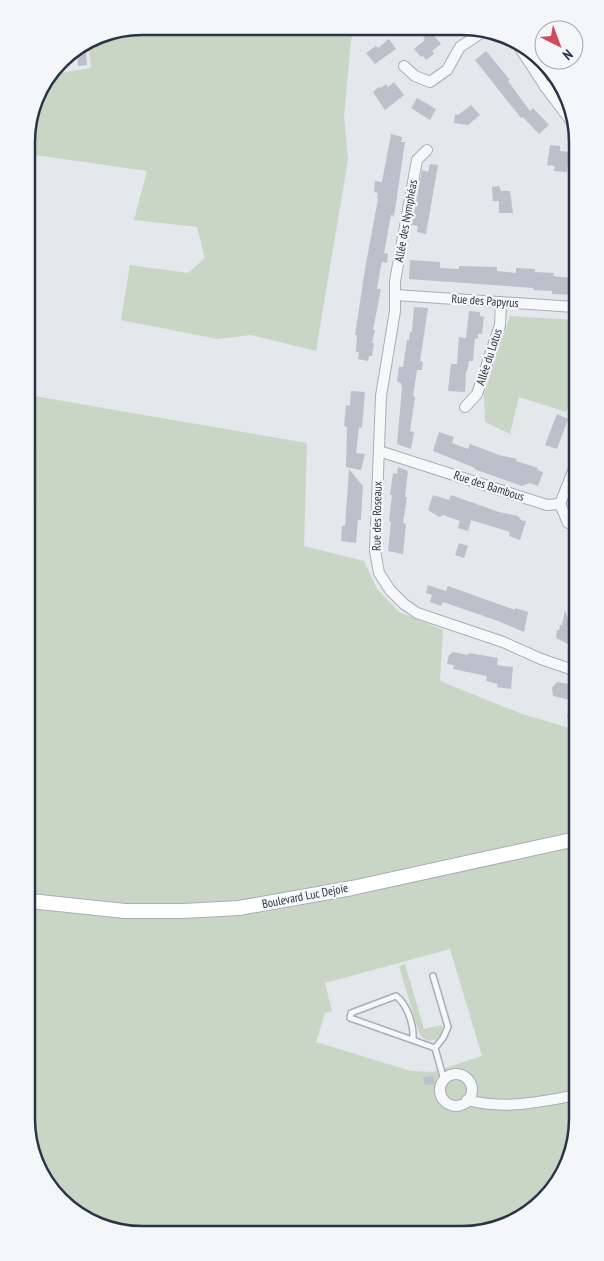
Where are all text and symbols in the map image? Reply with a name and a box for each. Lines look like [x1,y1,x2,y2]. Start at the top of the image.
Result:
north arrow [534,20,584,70]
text: N [559,45,577,64]
street label: Allée des Nymphéas [391,179,420,263]
street label: Rue des Papyrus [451,291,519,310]
street label: Allée du Lotus [472,327,505,387]
street label: Rue des Bambous [452,467,526,504]
street label: Rue des Roseaux [368,481,385,551]
street label: Boulevard Luc Dejoie [261,880,349,911]

